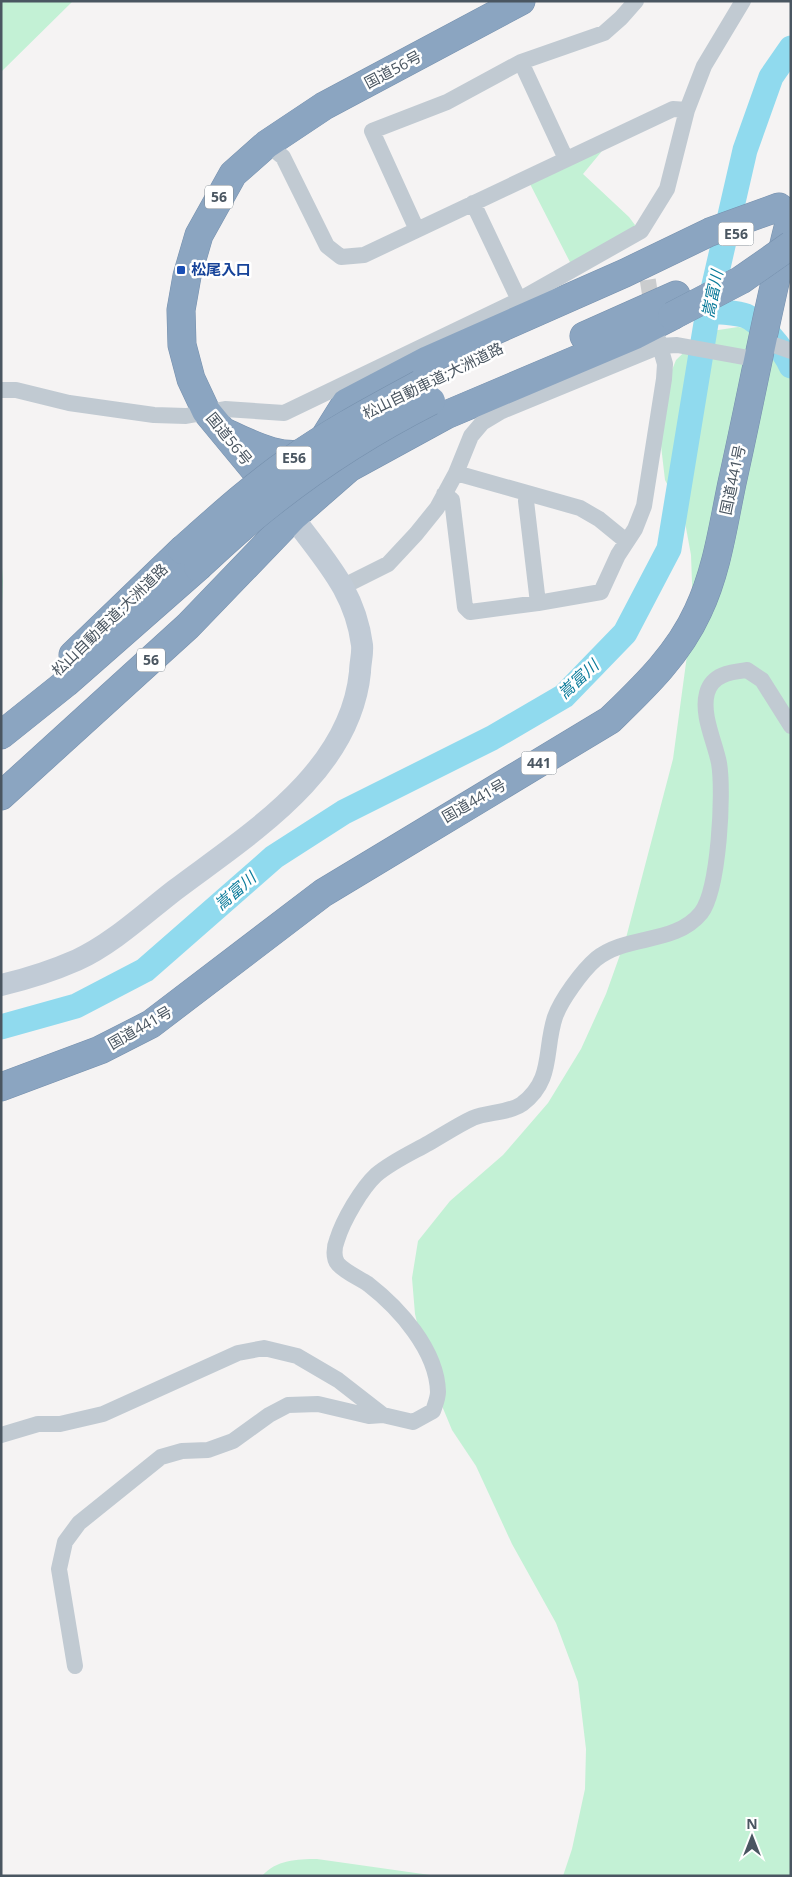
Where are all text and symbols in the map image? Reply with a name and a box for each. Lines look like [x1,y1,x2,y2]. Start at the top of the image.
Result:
street label: 国道56号 [360,46,425,93]
road number: 56 [205,186,233,208]
road number: E56 [718,222,754,245]
place label: 松尾入口 [191,259,251,279]
marker: 松尾入口 [175,264,187,276]
water label: 嵩富川 [696,266,728,320]
street label: 松山自動車道;大洲道路 [359,337,506,423]
street label: 国道56号 [202,408,257,469]
street label: 国道441号 [715,443,749,516]
road number: E56 [276,446,312,469]
street label: 松山自動車道;大洲道路 [47,559,172,680]
road number: 56 [137,648,165,672]
water label: 嵩富川 [553,653,605,703]
road number: 441 [522,751,556,774]
street label: 国道441号 [438,774,509,826]
water label: 嵩富川 [210,866,262,915]
street label: 国道441号 [104,1001,175,1053]
north arrow [727,1812,777,1862]
text: N [746,1814,758,1833]

